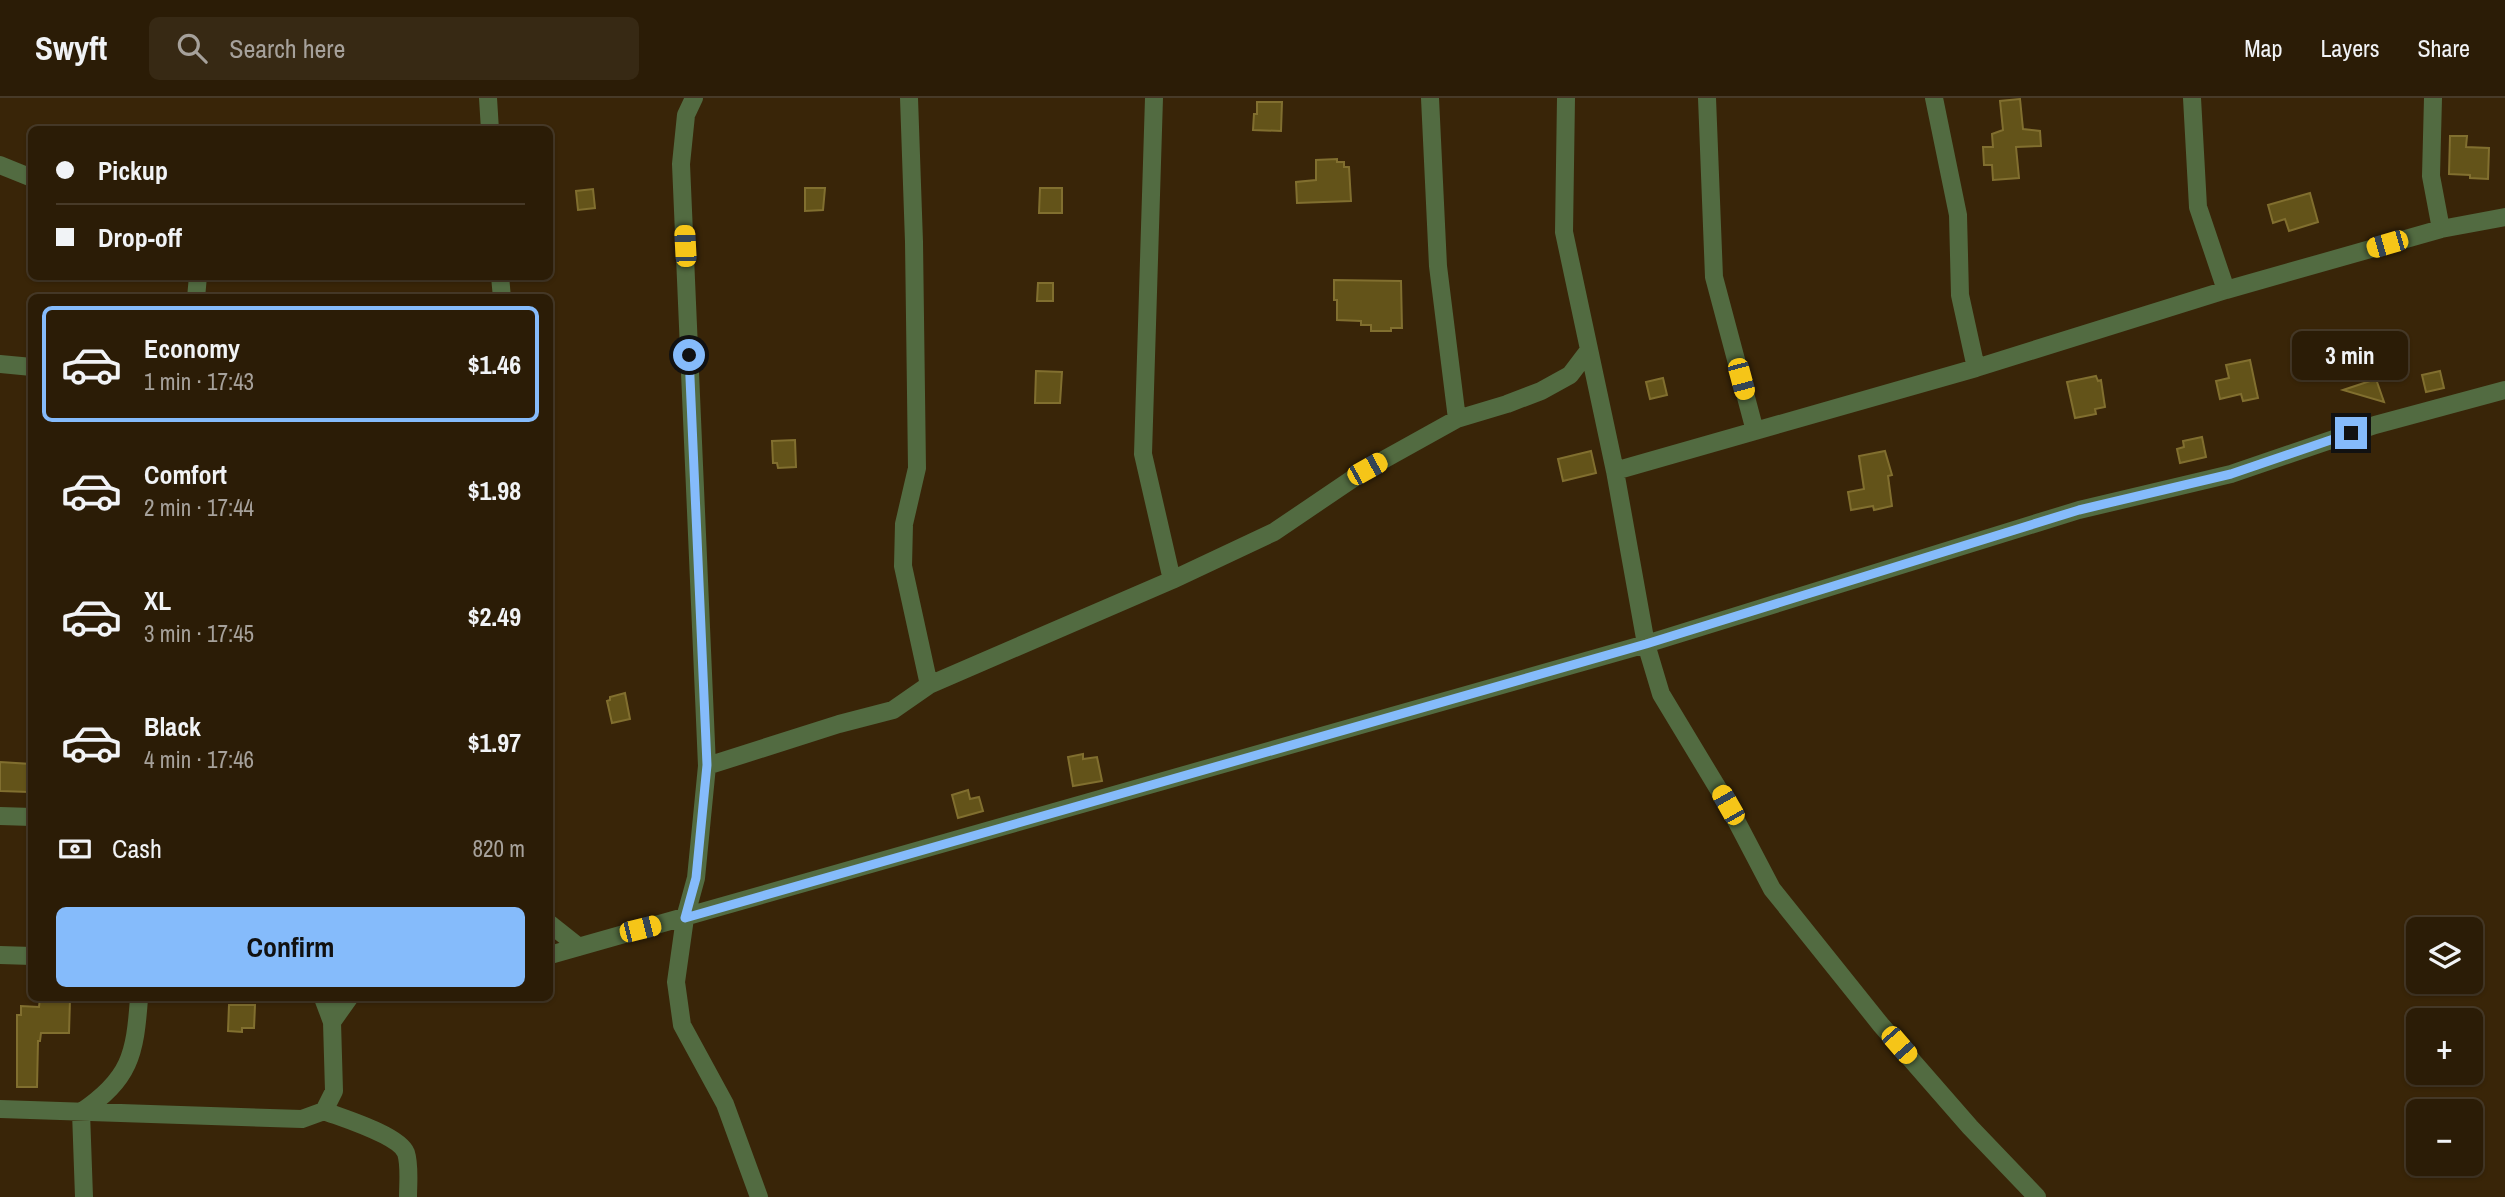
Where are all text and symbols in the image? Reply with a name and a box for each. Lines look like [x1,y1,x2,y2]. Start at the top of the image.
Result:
search box [149,17,639,80]
text: Swyft [35,26,107,70]
icon: search [173,29,211,67]
text: Search here [229,31,345,66]
text: Map [2244,32,2282,64]
text: Layers [2320,32,2379,64]
text: Share [2417,32,2470,64]
text: Pickup [98,153,168,188]
text: Drop-off [98,220,182,255]
car [674,224,697,268]
car [2364,228,2411,260]
text: Economy [144,331,240,366]
callout: 3 min [2293,331,2409,380]
icon: car [60,333,123,396]
route start [673,339,705,371]
text: 3 min [2325,340,2375,371]
text: $1.46 [468,347,521,382]
car [1726,356,1757,402]
text: 1 min · 17:43 [144,366,254,397]
route end [2335,417,2367,449]
car [1344,450,1391,488]
text: Comfort [144,457,227,492]
icon: car [60,459,123,522]
text: $1.98 [468,473,521,508]
text: 2 min · 17:44 [144,492,254,523]
text: XL [144,583,171,618]
icon: car [60,585,123,648]
text: $2.49 [468,599,521,634]
text: 3 min · 17:45 [144,618,254,649]
text: Black [144,709,201,744]
icon: car [60,711,123,774]
text: $1.97 [468,725,521,760]
text: 4 min · 17:46 [144,744,254,775]
car [1709,782,1748,828]
icon: cash [56,830,94,868]
text: Cash [112,831,162,866]
text: 820 m [473,833,525,864]
button: Confirm [56,907,525,987]
car [618,914,663,944]
map controls [2406,917,2483,1176]
button: layers [2406,917,2483,994]
button: + [2406,1008,2483,1085]
car [1878,1022,1921,1068]
button: − [2406,1099,2483,1176]

